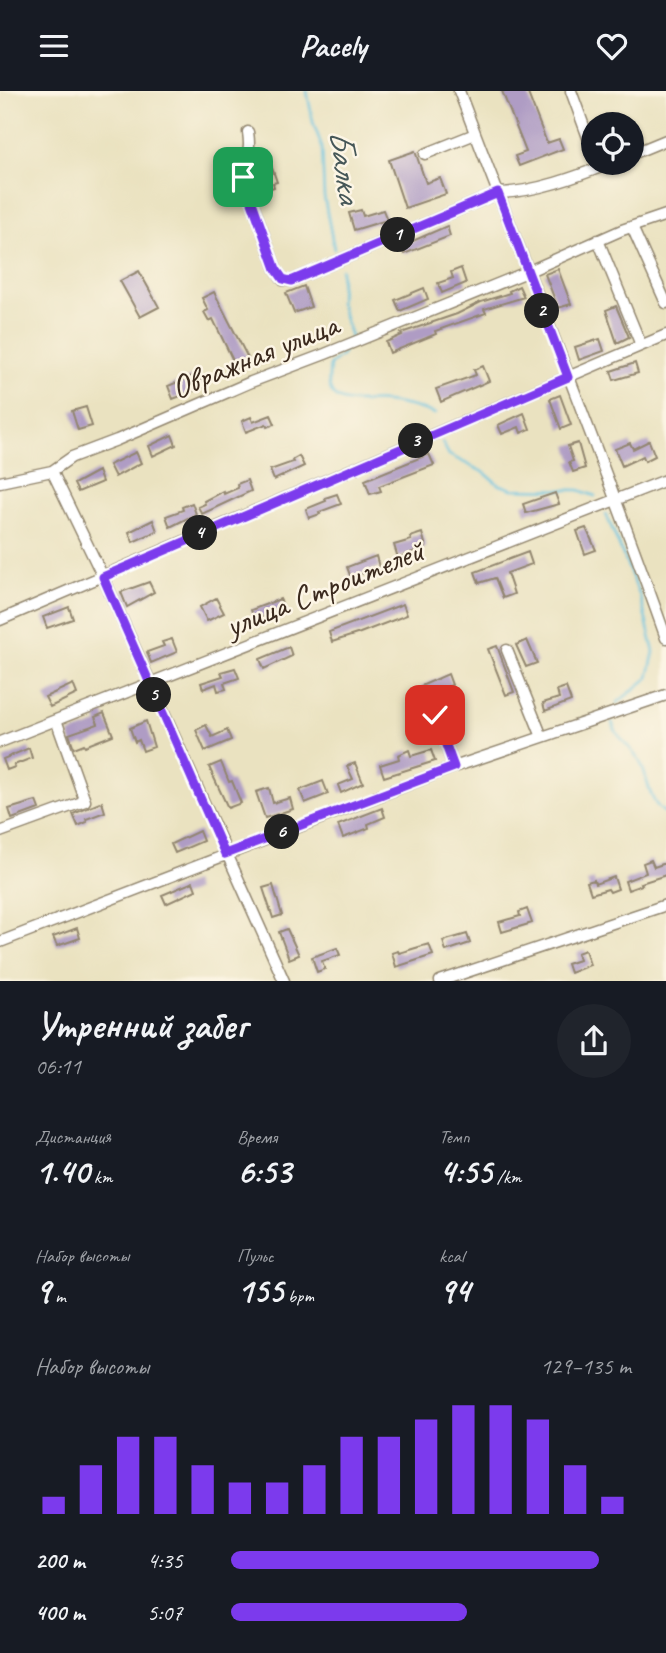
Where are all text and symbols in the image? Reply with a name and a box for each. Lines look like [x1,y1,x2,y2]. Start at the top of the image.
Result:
text: Pacely [300,25,366,66]
icon: menu [35,27,73,65]
icon: heart [593,27,631,65]
map controls [581,112,644,175]
button: locate [581,112,644,175]
water label: Балка [318,127,373,208]
pin [213,147,273,207]
icon: arrive [224,158,262,196]
pin: 1 [380,218,416,253]
text: 1 [393,222,402,246]
pin: 2 [524,293,560,329]
text: 2 [537,298,546,322]
street label: Овражная улица [165,302,346,408]
pin: 3 [398,423,434,459]
text: 3 [411,428,420,452]
pin: 4 [182,515,218,551]
text: 4 [195,520,204,544]
street label: улица Строителей [217,528,432,648]
pin: 5 [136,677,172,713]
text: 5 [149,682,158,706]
pin [405,685,465,745]
icon: check [416,696,454,734]
pin: 6 [264,815,300,849]
text: 6 [277,819,286,843]
text: Утренний забег [35,1002,247,1049]
button: share [557,1004,631,1078]
text: 06:11 [35,1052,81,1081]
text: Дистанция [35,1125,111,1149]
text: Время [237,1125,277,1149]
text: Темп [439,1125,470,1149]
text: 1.40 [35,1149,89,1194]
text: 6:53 [237,1149,291,1194]
text: 4:55 [439,1149,492,1194]
text: km [89,1165,112,1189]
text: /km [492,1165,522,1189]
text: Набор высоты [35,1244,129,1268]
text: Пульс [237,1244,274,1268]
text: kcal [439,1244,464,1268]
text: 9 [35,1268,50,1313]
text: 155 [237,1268,283,1313]
text: 94 [439,1268,470,1313]
text: m [50,1284,66,1308]
text: bpm [283,1284,314,1308]
text: Набор высоты [35,1352,149,1381]
text: 129–135 m [540,1352,631,1381]
text: 200 m [35,1546,85,1575]
text: 4:35 [147,1546,183,1575]
text: 400 m [35,1598,85,1627]
text: 5:07 [147,1598,183,1627]

